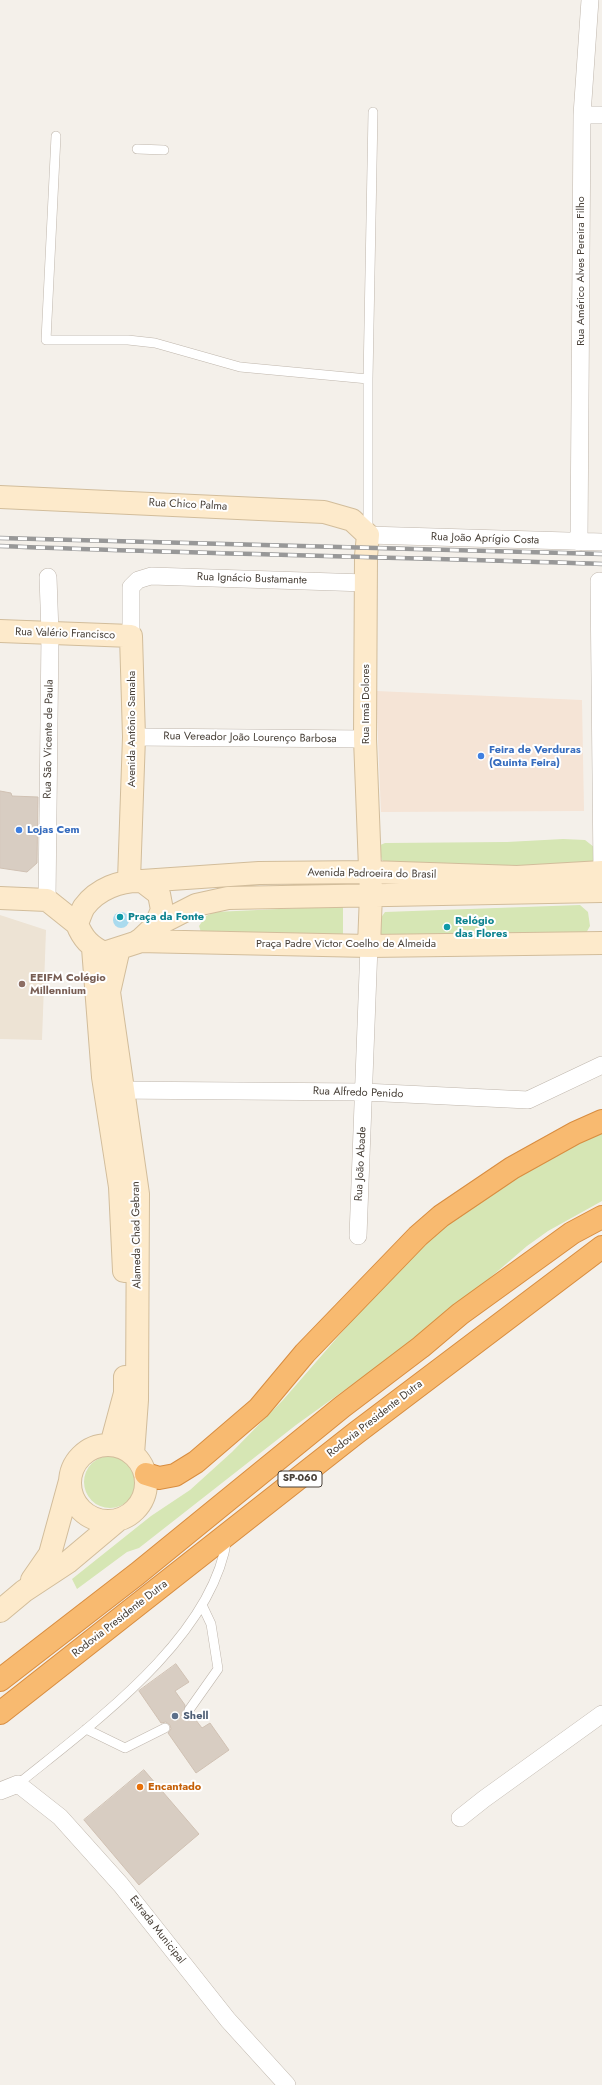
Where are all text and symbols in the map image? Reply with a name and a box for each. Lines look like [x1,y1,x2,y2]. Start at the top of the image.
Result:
street label: Rua Américo Alves Pereira Filho [574,196,588,346]
street label: Rua Chico Palma [148,496,228,514]
street label: Rua João Aprígio Costa [431,531,539,547]
street label: Rua Ignácio Bustamante [197,570,307,588]
street label: Rua Valério Francisco [15,626,115,642]
street label: Rua Irmã Dolores [359,664,373,744]
street label: Avenida Antônio Samaha [125,671,139,787]
street label: Rua São Vicente de Paula [41,679,57,799]
street label: Rua Vereador João Lourenço Barbosa [163,730,337,746]
place label: Feira de Verduras (Quinta Feira) [489,743,581,769]
marker: Feira de Verduras (Quinta Feira) [476,751,486,761]
place label: Lojas Cem [27,823,80,837]
marker: Lojas Cem [14,825,24,835]
street label: Avenida Padroeira do Brasil [307,866,437,882]
place label: Praça da Fonte [128,910,204,924]
marker: Praça da Fonte [115,912,125,922]
place label: Relógio das Flores [455,914,507,940]
marker: Relógio das Flores [442,922,452,932]
street label: Praça Padre Victor Coelho de Almeida [256,937,436,951]
place label: EEIFM Colégio Millennium [30,971,106,997]
marker: EEIFM Colégio Millennium [17,979,27,989]
street label: Rua Alfredo Penido [313,1085,403,1101]
street label: Rua João Abade [352,1126,370,1202]
street label: Alameda Chad Gebran [129,1181,145,1289]
street label: Rodovia Presidente Dutra [325,1378,425,1460]
road number: SP-060 [278,1471,322,1487]
street label: Rodovia Presidente Dutra [70,1578,170,1660]
place label: Shell [183,1709,208,1723]
marker: Shell [170,1711,180,1721]
place label: Encantado [148,1780,201,1794]
marker: Encantado [135,1782,145,1792]
street label: Estrada Municipal [126,1893,188,1967]

